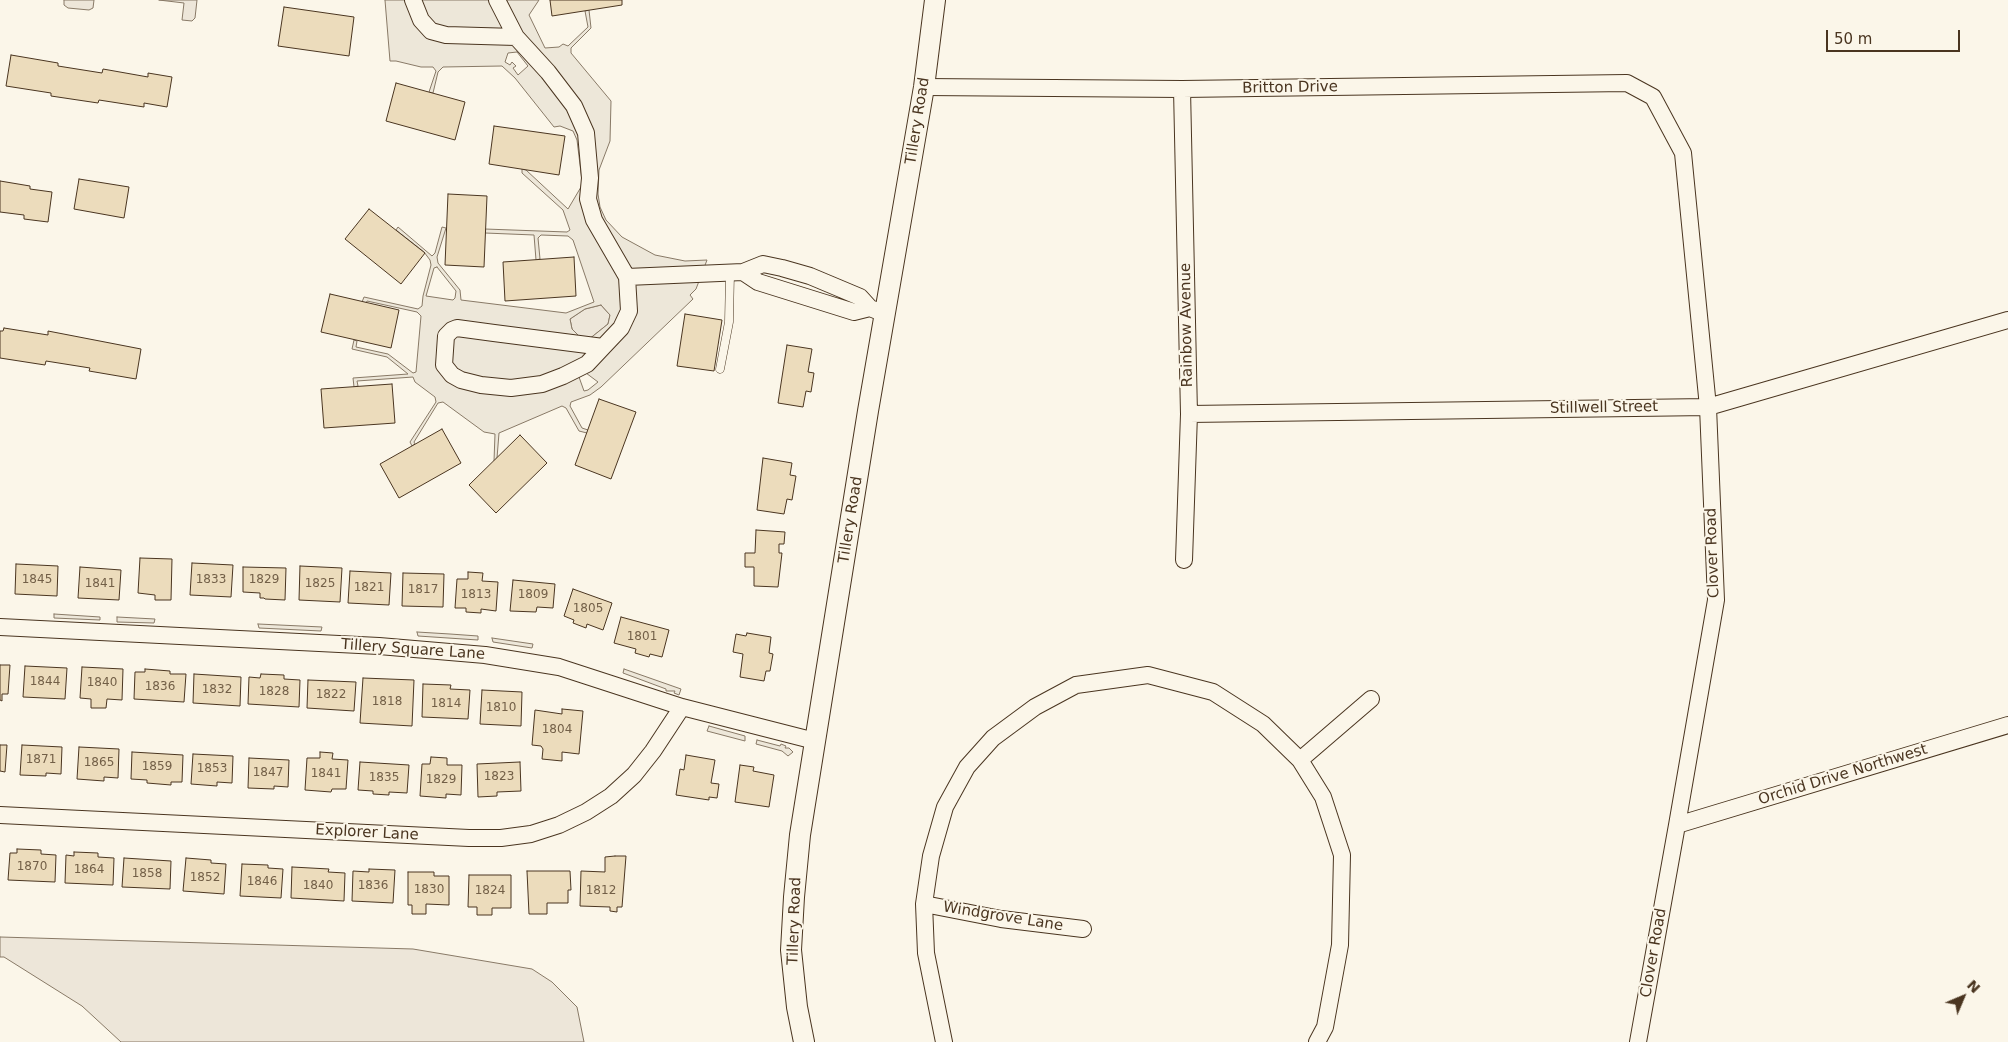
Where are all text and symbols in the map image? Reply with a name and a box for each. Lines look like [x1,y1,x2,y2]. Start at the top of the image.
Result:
scale bar [1828,20,1962,52]
text: 50 m [1834,30,1872,48]
street label: Tillery Road [902,76,934,166]
street label: Britton Drive [1242,78,1338,98]
street label: Rainbow Avenue [1177,263,1197,387]
street label: Stillwell Street [1550,398,1658,418]
street label: Tillery Road [835,475,867,565]
street label: Clover Road [1702,507,1724,599]
house number: 1845 [22,573,52,587]
house number: 1833 [196,573,226,587]
house number: 1829 [249,573,279,587]
house number: 1841 [85,577,115,591]
house number: 1825 [305,577,335,591]
house number: 1821 [354,581,384,595]
house number: 1817 [408,583,438,597]
house number: 1813 [461,588,491,602]
house number: 1809 [518,588,548,602]
house number: 1805 [573,602,603,616]
house number: 1801 [627,630,657,644]
street label: Tillery Square Lane [340,636,486,664]
house number: 1844 [30,675,60,689]
house number: 1840 [87,676,117,690]
house number: 1836 [145,680,175,694]
house number: 1832 [202,683,232,697]
house number: 1828 [259,685,289,699]
house number: 1822 [316,688,346,702]
house number: 1818 [372,695,402,709]
house number: 1814 [431,697,461,711]
house number: 1810 [486,701,516,715]
house number: 1804 [542,723,572,737]
street label: Orchid Drive Northwest [1756,741,1930,809]
house number: 1871 [26,753,56,767]
house number: 1865 [84,756,114,770]
house number: 1859 [142,760,172,774]
house number: 1853 [197,762,227,776]
house number: 1847 [253,766,283,780]
house number: 1841 [311,767,341,781]
house number: 1823 [484,770,514,784]
house number: 1835 [369,771,399,785]
house number: 1829 [426,773,456,787]
street label: Explorer Lane [315,821,419,845]
house number: 1870 [17,860,47,874]
house number: 1864 [74,863,104,877]
house number: 1858 [132,867,162,881]
house number: 1852 [190,871,220,885]
house number: 1846 [247,875,277,889]
street label: Tillery Road [784,877,806,965]
house number: 1840 [303,879,333,893]
house number: 1836 [358,879,388,893]
house number: 1830 [414,883,444,897]
house number: 1824 [475,884,505,898]
house number: 1812 [586,884,616,898]
street label: Windgrove Lane [942,899,1064,935]
street label: Clover Road [1637,907,1671,999]
north arrow [1938,972,1988,1022]
text: N [1964,977,1983,996]

